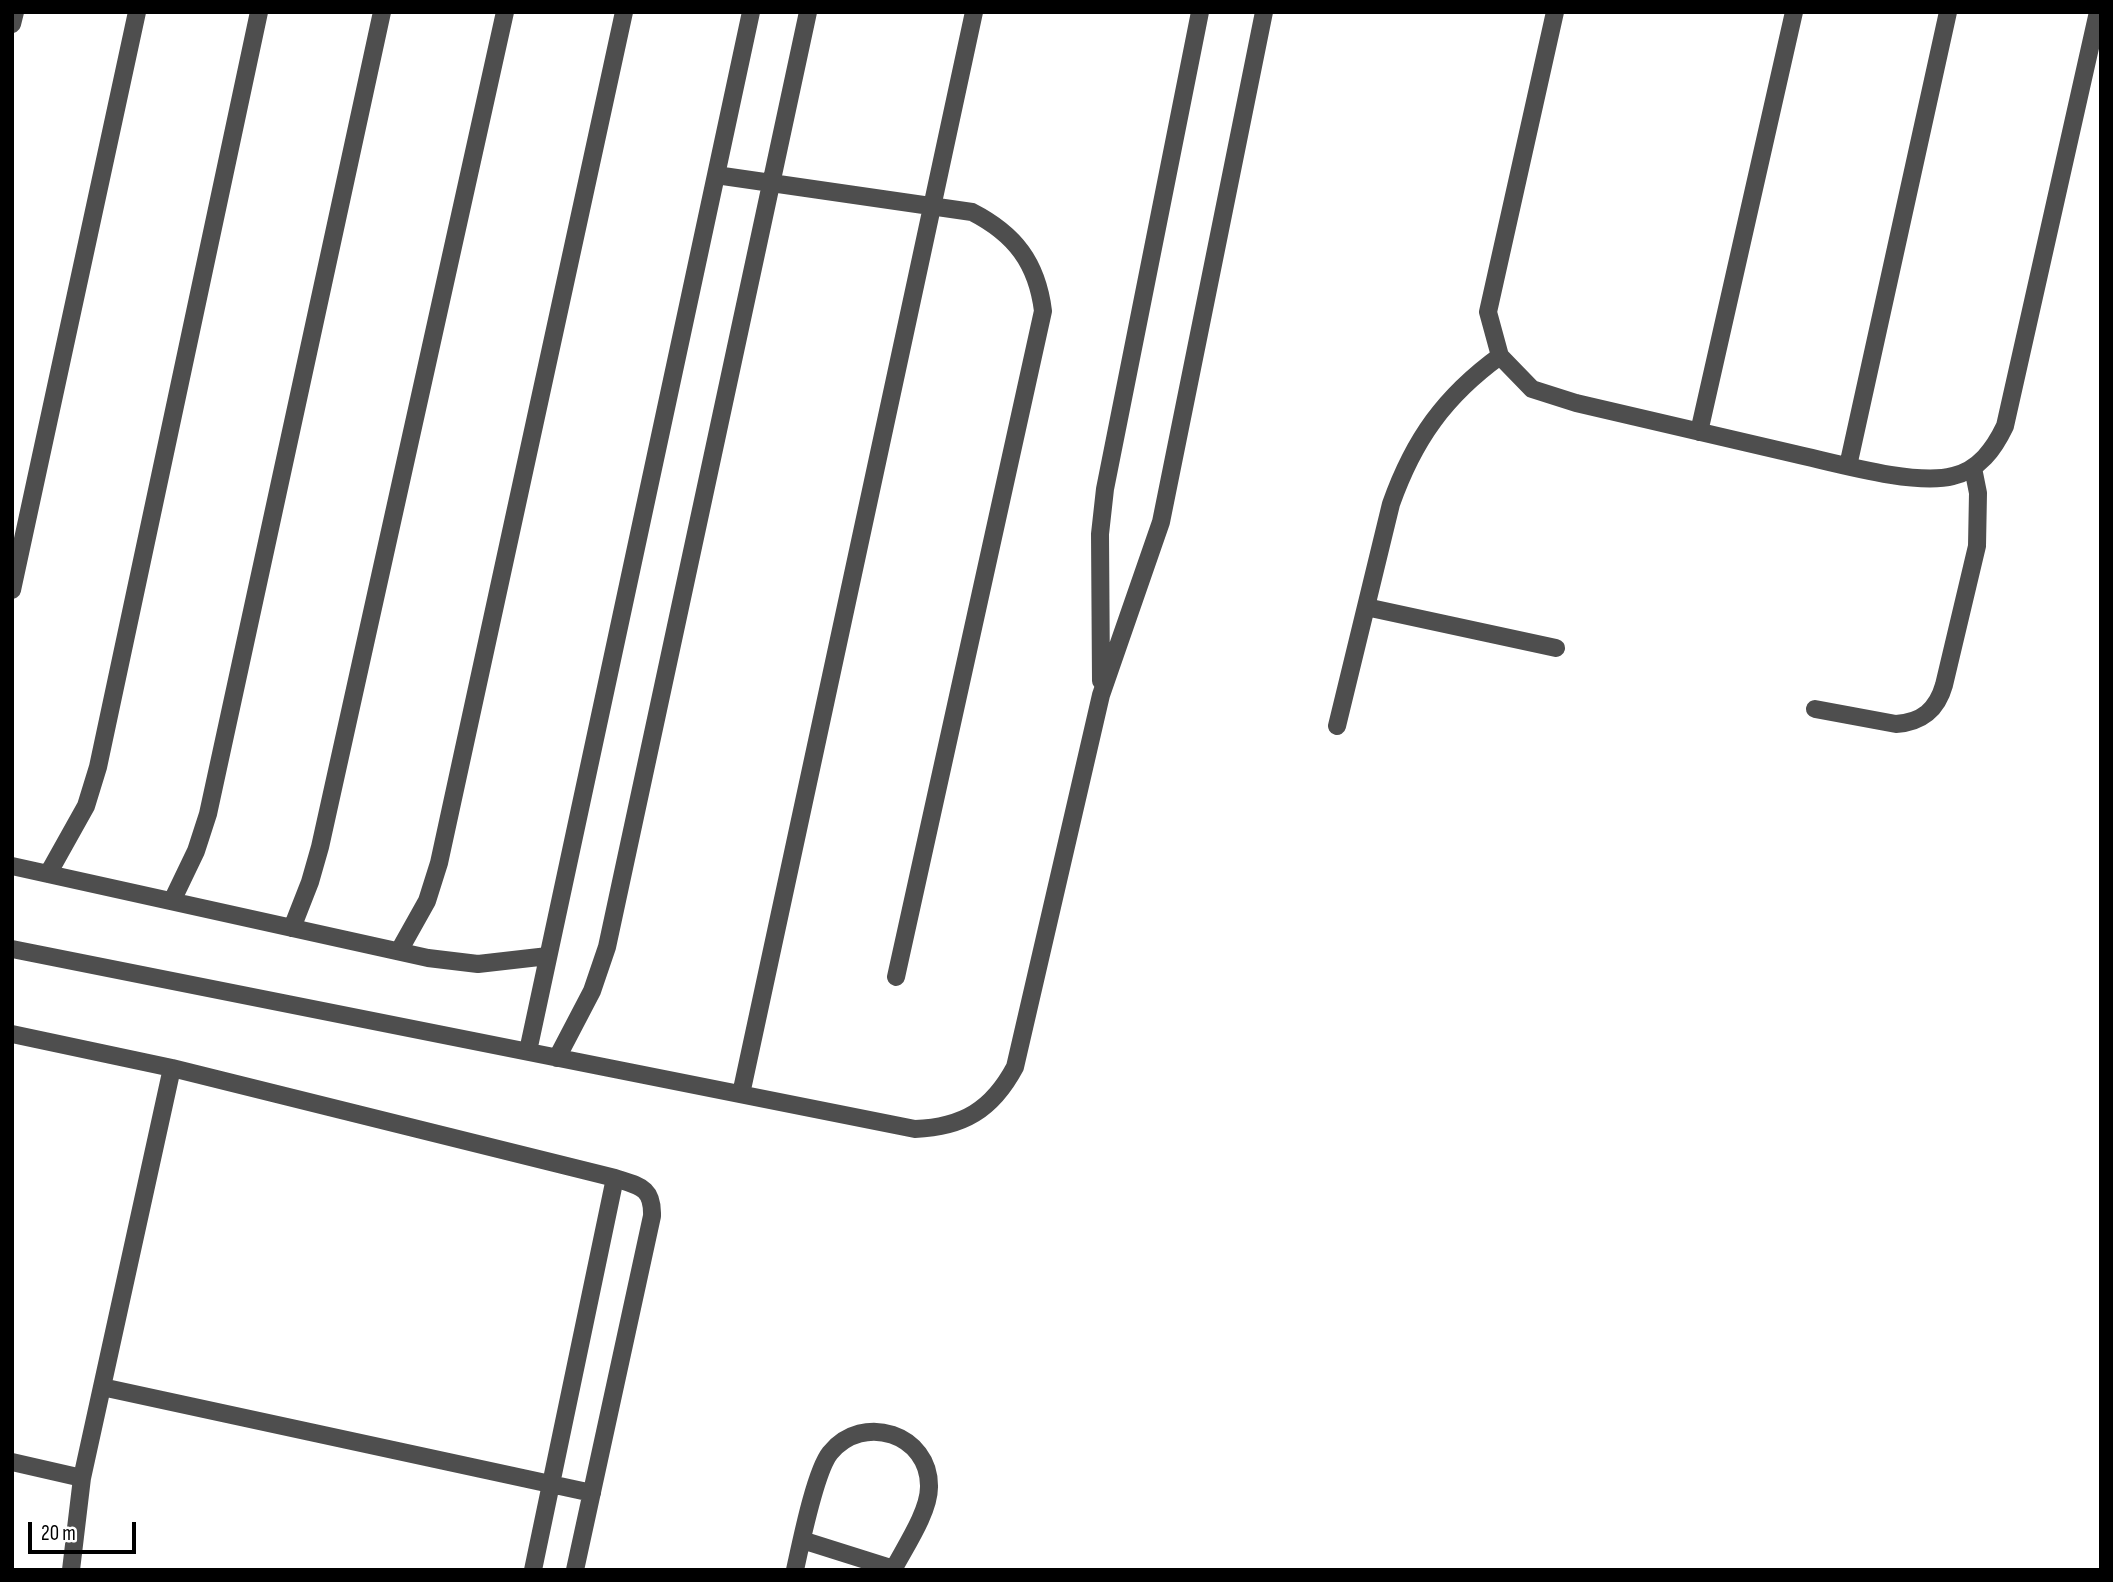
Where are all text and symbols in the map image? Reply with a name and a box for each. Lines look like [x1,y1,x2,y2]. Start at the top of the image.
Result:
scale bar [32,1508,140,1552]
text: 20 m [41,1521,76,1546]

